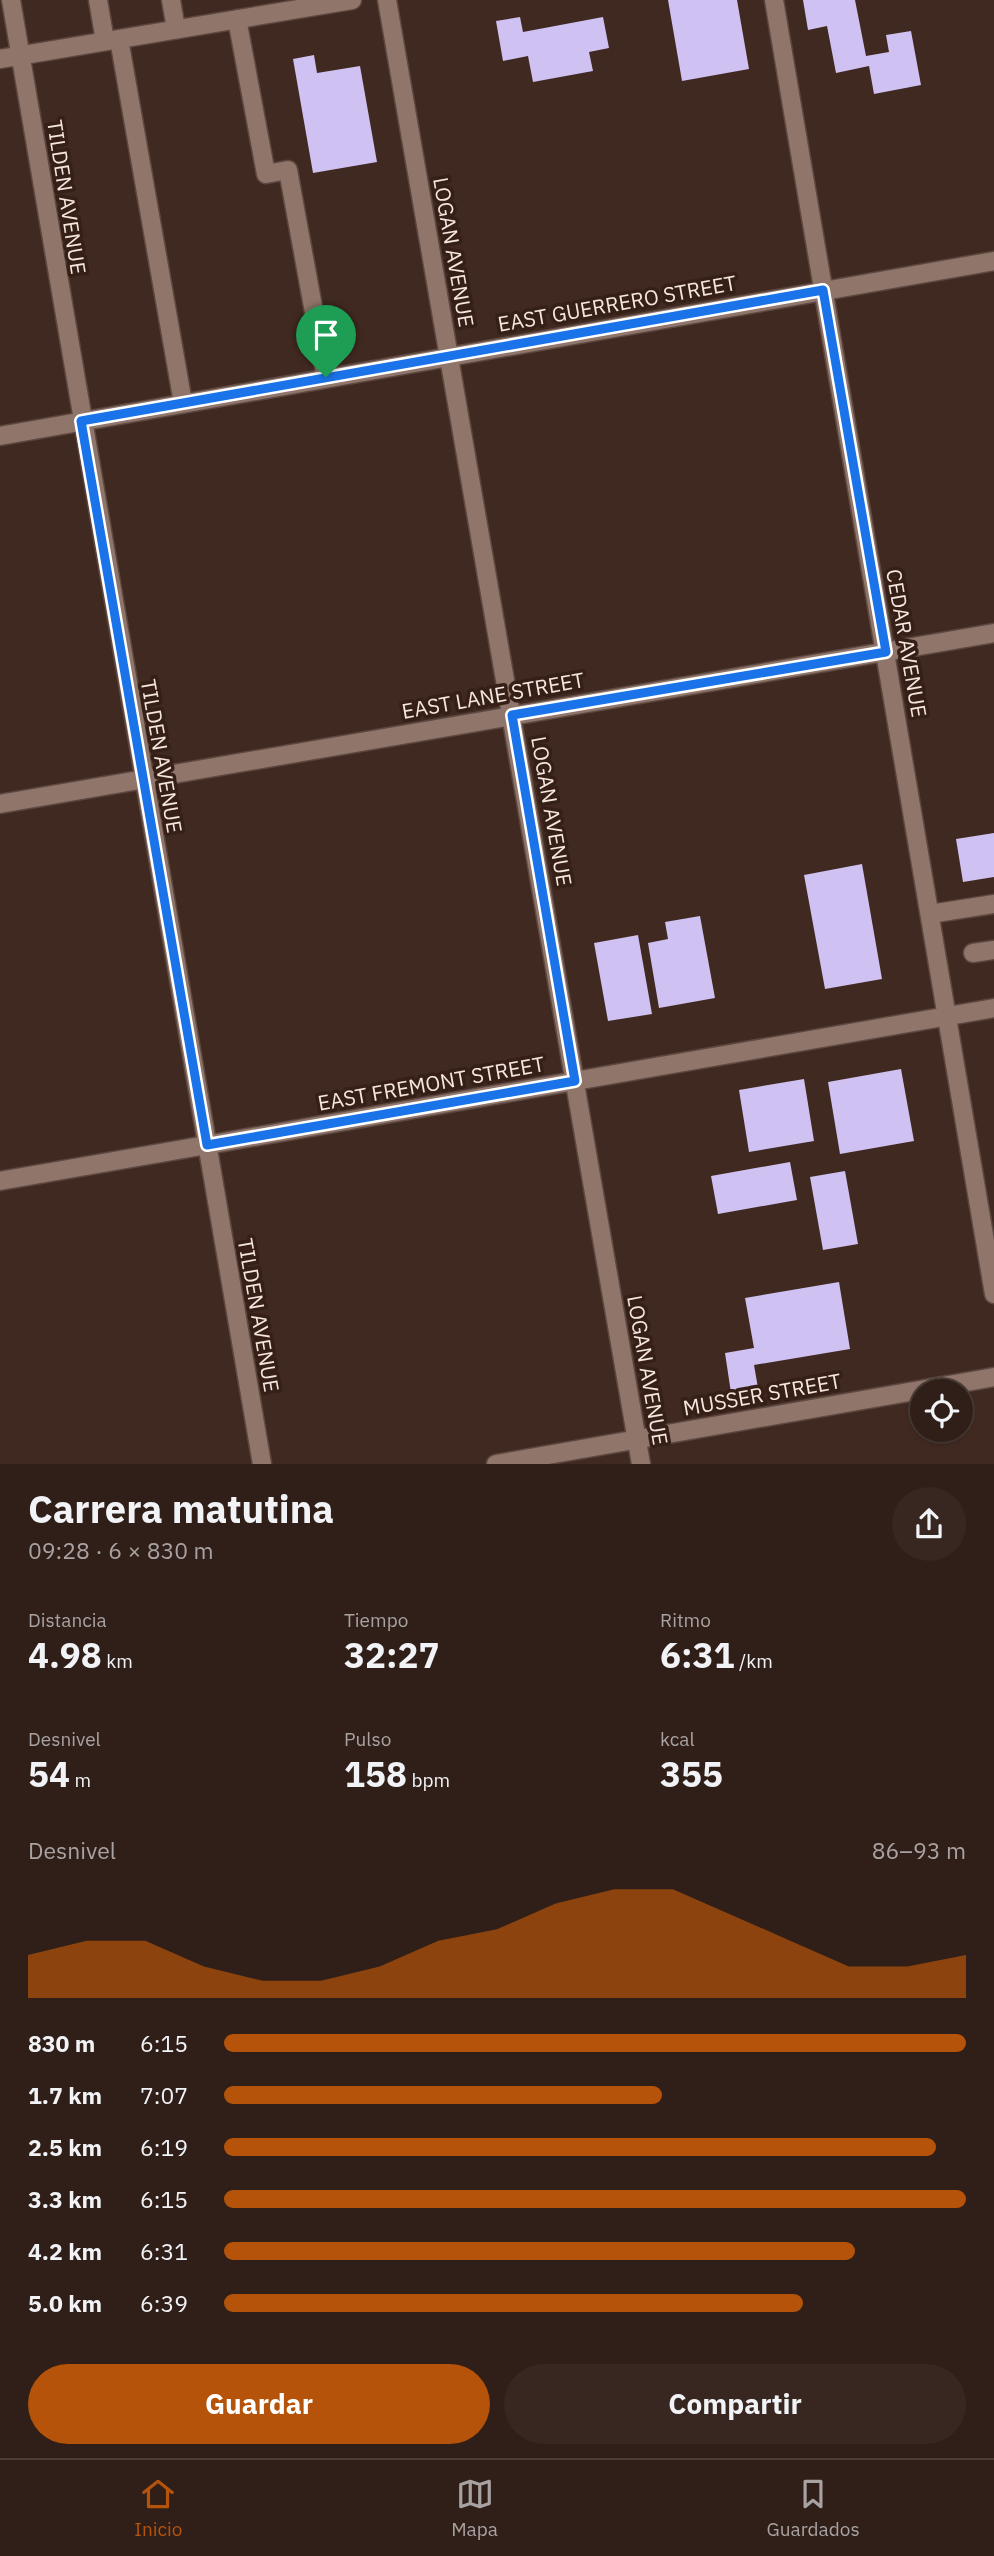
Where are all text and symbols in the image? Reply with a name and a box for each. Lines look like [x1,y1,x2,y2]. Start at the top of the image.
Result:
street label: TILDEN AVENUE [41,118,93,276]
street label: LOGAN AVENUE [427,175,481,329]
street label: EAST GUERRERO STREET [496,268,738,338]
pin [296,305,356,377]
icon: arrive [307,316,345,354]
street label: CEDAR AVENUE [880,567,934,719]
street label: EAST LANE STREET [400,665,586,725]
street label: TILDEN AVENUE [135,677,189,835]
street label: LOGAN AVENUE [525,734,579,888]
street label: EAST FREMONT STREET [315,1049,547,1117]
street label: TILDEN AVENUE [232,1236,286,1394]
street label: LOGAN AVENUE [621,1293,675,1447]
street label: MUSSER STREET [681,1366,843,1422]
map controls [910,1379,973,1442]
button: locate [910,1379,973,1442]
text: Carrera matutina [28,1484,334,1533]
button: share [892,1487,966,1561]
text: 09:28 · 6 × 830 m [28,1535,214,1565]
text: Distancia [28,1608,107,1632]
text: Tiempo [344,1608,408,1632]
text: Ritmo [660,1608,711,1632]
text: 4.98 [28,1632,102,1678]
text: 32:27 [344,1632,440,1678]
text: 6:31 [660,1632,735,1678]
text: km [102,1649,133,1673]
text: /km [735,1649,773,1673]
text: Desnivel [28,1727,101,1751]
text: Pulso [344,1727,391,1751]
text: kcal [660,1727,695,1751]
text: 54 [28,1751,70,1797]
text: 158 [344,1751,407,1797]
text: 355 [660,1751,723,1797]
text: m [70,1768,91,1792]
text: bpm [407,1768,450,1792]
text: Desnivel [28,1835,116,1865]
text: 86–93 m [872,1835,966,1865]
text: 830 m [28,2028,95,2058]
text: 6:15 [140,2028,188,2058]
text: 1.7 km [28,2080,102,2110]
text: 7:07 [140,2080,188,2110]
text: 2.5 km [28,2132,102,2162]
text: 6:19 [140,2132,188,2162]
text: 3.3 km [28,2184,102,2214]
text: 6:15 [140,2184,188,2214]
text: 4.2 km [28,2236,102,2266]
text: 6:31 [140,2236,188,2266]
text: 5.0 km [28,2288,102,2318]
text: 6:39 [140,2288,188,2318]
button: Guardar [28,2364,490,2444]
button: Compartir [504,2364,966,2444]
tab: Inicio [134,2475,182,2541]
tab: Mapa [451,2475,498,2541]
tab: Guardados [767,2475,860,2541]

